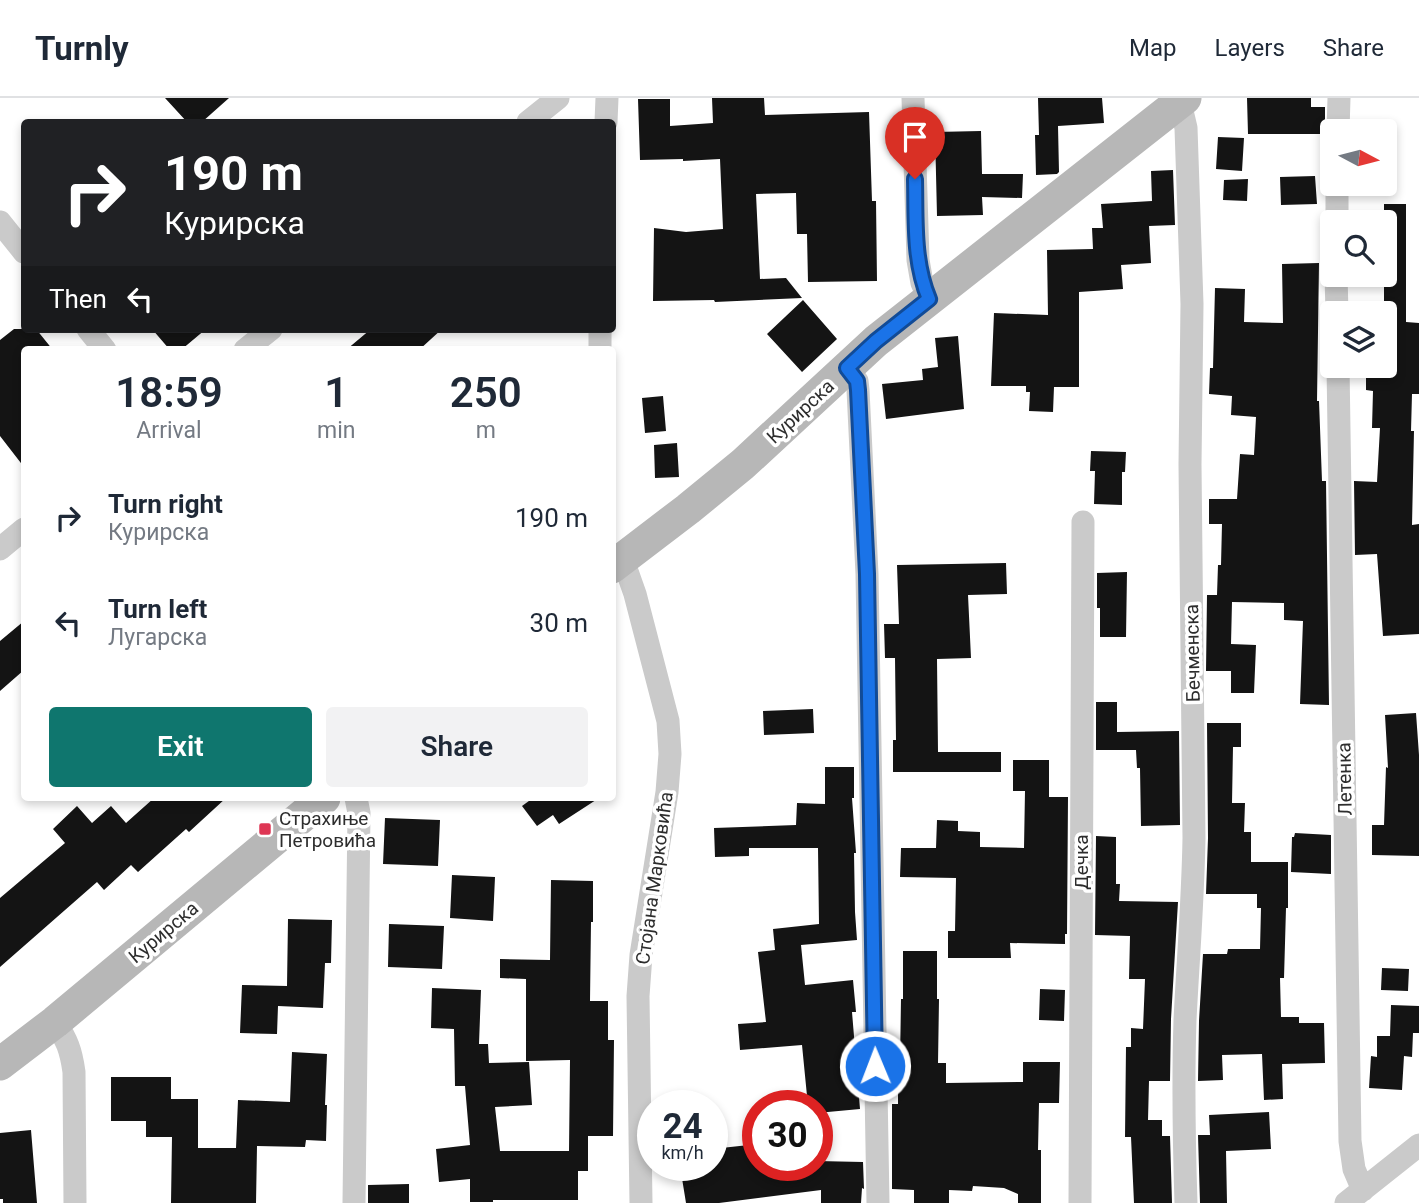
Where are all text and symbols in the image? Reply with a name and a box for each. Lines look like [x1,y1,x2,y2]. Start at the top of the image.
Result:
text: Turnly [35,29,129,68]
text: Map [1129,34,1177,62]
text: Layers [1215,34,1285,62]
text: Share [1323,34,1384,62]
pin [885,107,945,179]
icon: arrive [896,118,934,156]
north arrow [1320,119,1396,196]
map controls [1320,119,1397,378]
text: 190 m [164,145,303,202]
icon: right [49,147,140,238]
text: Курирска [164,204,305,242]
button: search [1320,210,1397,287]
icon: left [121,280,159,318]
text: Then [49,284,107,314]
button: layers [1320,301,1397,378]
text: 18:59 [115,368,223,417]
text: 1 [324,368,348,417]
text: 250 [450,368,522,417]
street label: Курирска [762,374,839,448]
text: Arrival [136,417,202,444]
text: min [317,417,355,444]
text: m [476,417,496,444]
text: Turn right [108,489,223,519]
icon: right [49,499,87,537]
text: 190 m [515,503,588,533]
text: Курирска [108,519,209,546]
text: Turn left [108,594,207,624]
icon: left [49,604,87,642]
street label: Бечменска [1180,604,1205,702]
text: 30 m [530,608,588,638]
text: Лугарска [108,624,207,651]
button: Exit [49,707,312,787]
button: Share [326,707,588,787]
street label: Летенка [1332,742,1357,816]
street label: Стојана Марковића [631,790,678,966]
place label: Страхиње Петровића [279,807,376,852]
marker: Страхиње Петровића [257,821,273,837]
street label: Дечка [1070,834,1093,890]
street label: Курирска [124,897,203,968]
position arrow [838,1029,912,1103]
speed limit sign: 30 [742,1090,833,1181]
text: 24 [662,1106,703,1147]
text: km/h [661,1142,704,1163]

